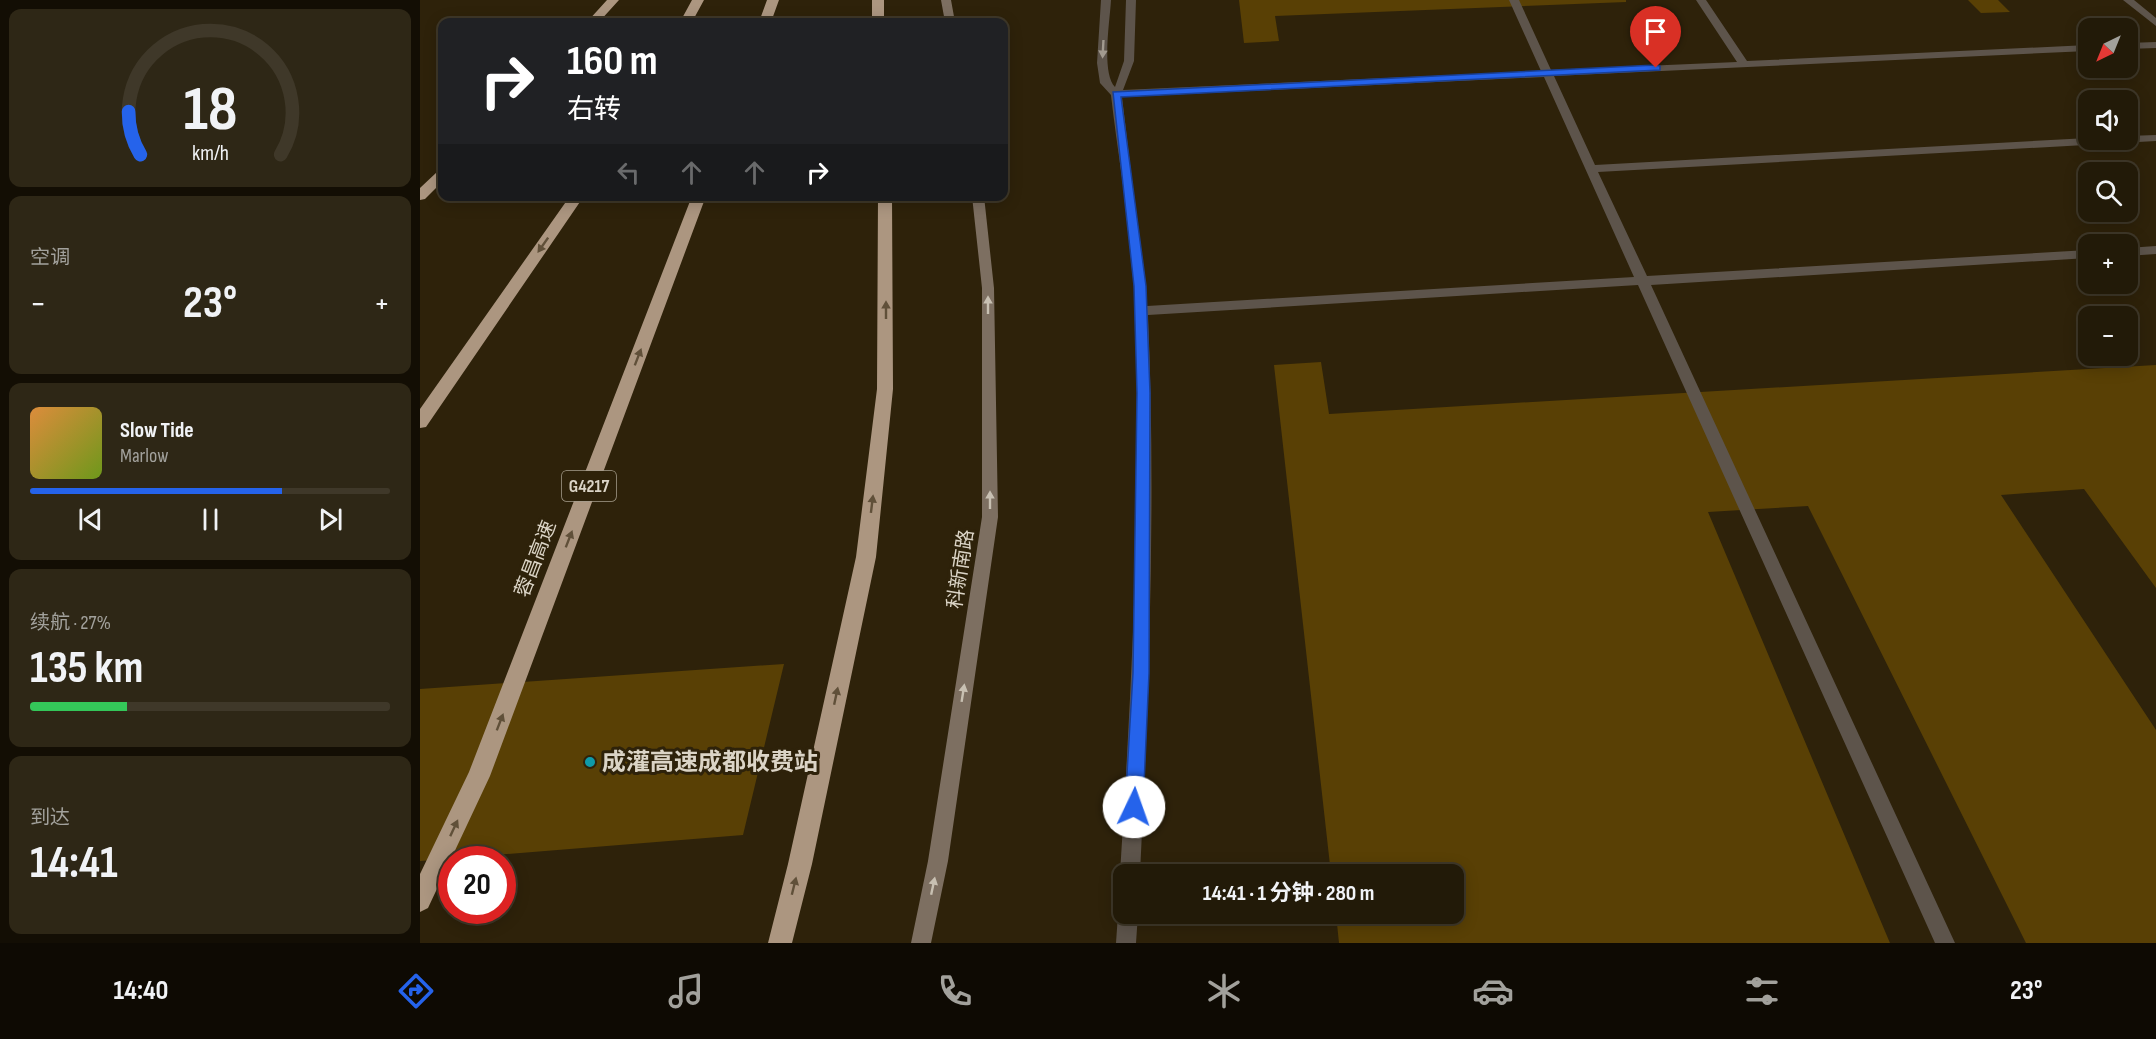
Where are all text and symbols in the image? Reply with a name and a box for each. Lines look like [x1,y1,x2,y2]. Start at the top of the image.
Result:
pin [1630,6,1681,68]
icon: arrive [1639,15,1672,48]
north arrow [2078,18,2138,78]
map controls [2078,18,2138,366]
text: 160 m [567,36,658,87]
one-way arrow [1098,40,1108,59]
icon: right [468,42,546,120]
text: 18 [183,73,237,148]
button: sound [2078,90,2138,150]
text: 右转 [567,94,621,126]
text: km/h [191,141,229,166]
icon: left [612,156,645,189]
icon: ahead [675,156,708,189]
icon: ahead [738,156,771,189]
icon: right [801,156,834,189]
button: search [2078,162,2138,222]
button: + [2078,234,2138,294]
one-way arrow [537,236,549,252]
text: 空调 [30,246,70,270]
text: 23° [183,276,237,331]
text: − [30,284,46,324]
text: + [374,284,390,324]
one-way arrow [983,296,993,315]
one-way arrow [881,301,891,320]
button: − [2078,306,2138,366]
one-way arrow [634,348,643,366]
text: Slow Tide [120,417,194,444]
text: Marlow [120,444,168,468]
road number: G4217 [562,471,616,501]
one-way arrow [985,491,995,510]
one-way arrow [867,495,877,514]
icon: previous [74,503,107,536]
icon: pause [194,503,227,536]
icon: next [314,503,347,536]
street label: 蓉昌高速 [510,517,562,601]
street label: 科新南路 [943,528,979,610]
one-way arrow [565,530,574,548]
text: 续航 · 27% [30,611,111,635]
text: 135 km [30,641,143,696]
one-way arrow [959,684,968,703]
one-way arrow [832,686,841,705]
one-way arrow [495,712,505,730]
place label: 成灌高速成都收费站 [602,748,818,777]
marker: 成灌高速成都收费站 [583,755,597,769]
position arrow [1102,775,1166,839]
text: 到达 [30,806,70,830]
one-way arrow [450,820,459,837]
text: 14:41 [30,836,118,891]
speed limit sign: 20 [438,846,516,924]
one-way arrow [929,876,938,895]
one-way arrow [790,877,800,895]
text: 14:41 · 1 分钟 · 280 m [1203,880,1374,907]
icon: directions [395,970,437,1012]
icon: music [665,970,707,1012]
icon: phone [934,970,976,1012]
icon: climate [1203,970,1245,1012]
icon: car [1472,970,1514,1012]
icon: filters [1741,970,1783,1012]
text: 14:40 [114,975,168,1007]
text: 23° [2010,975,2042,1007]

